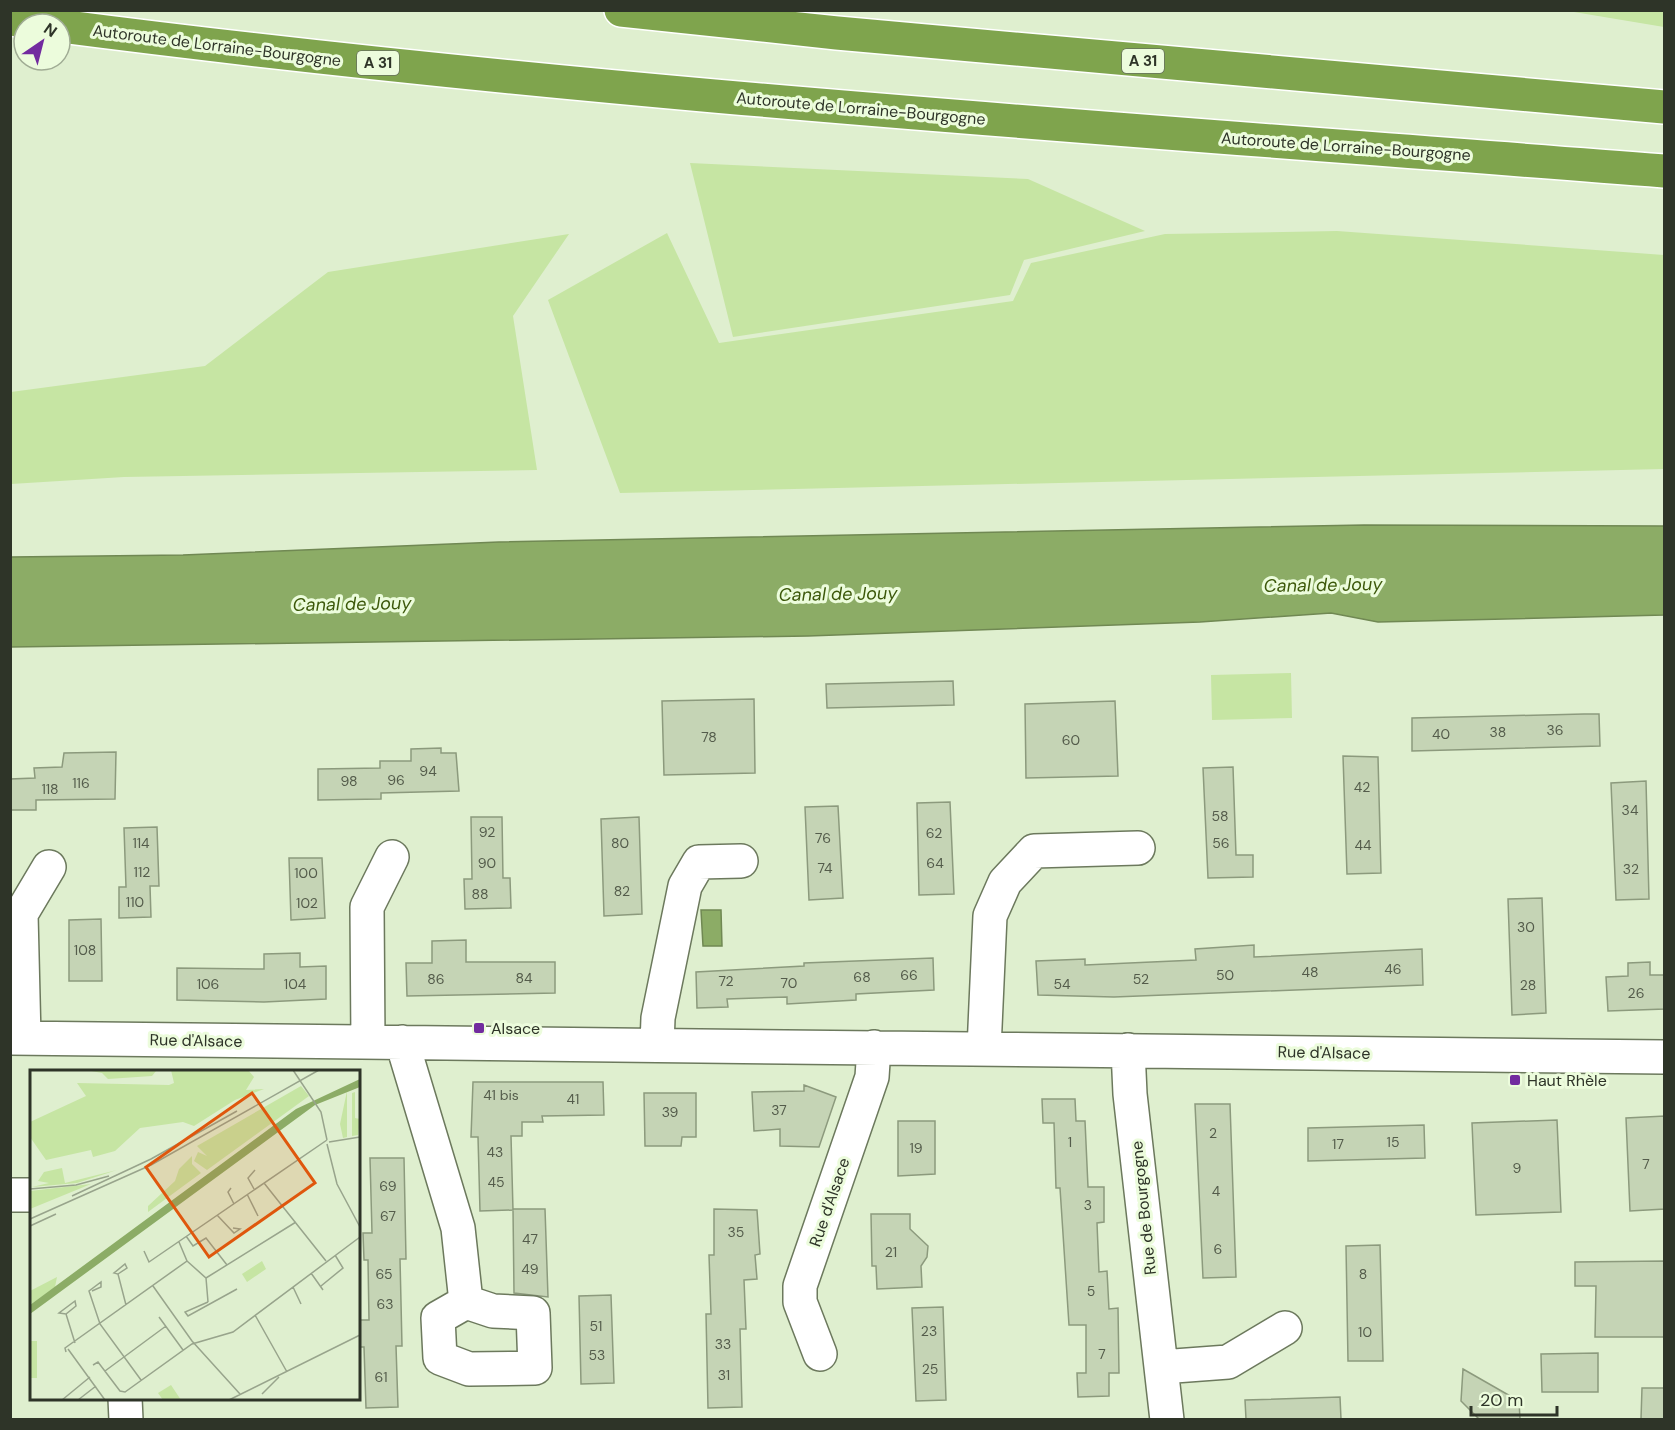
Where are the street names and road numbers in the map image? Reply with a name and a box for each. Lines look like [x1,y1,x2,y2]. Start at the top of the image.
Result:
street label: Autoroute de Lorraine-Bourgogne [92,20,342,71]
road number: A 31 [1122,49,1164,73]
road number: A 31 [357,51,399,75]
street label: Autoroute de Lorraine-Bourgogne [735,87,986,130]
street label: Autoroute de Lorraine-Bourgogne [1220,127,1471,166]
street label: Rue d'Alsace [149,1029,243,1052]
street label: Rue d'Alsace [1277,1041,1371,1064]
street label: Rue de Bourgogne [1126,1140,1161,1276]
street label: Rue d'Alsace [804,1155,855,1249]

